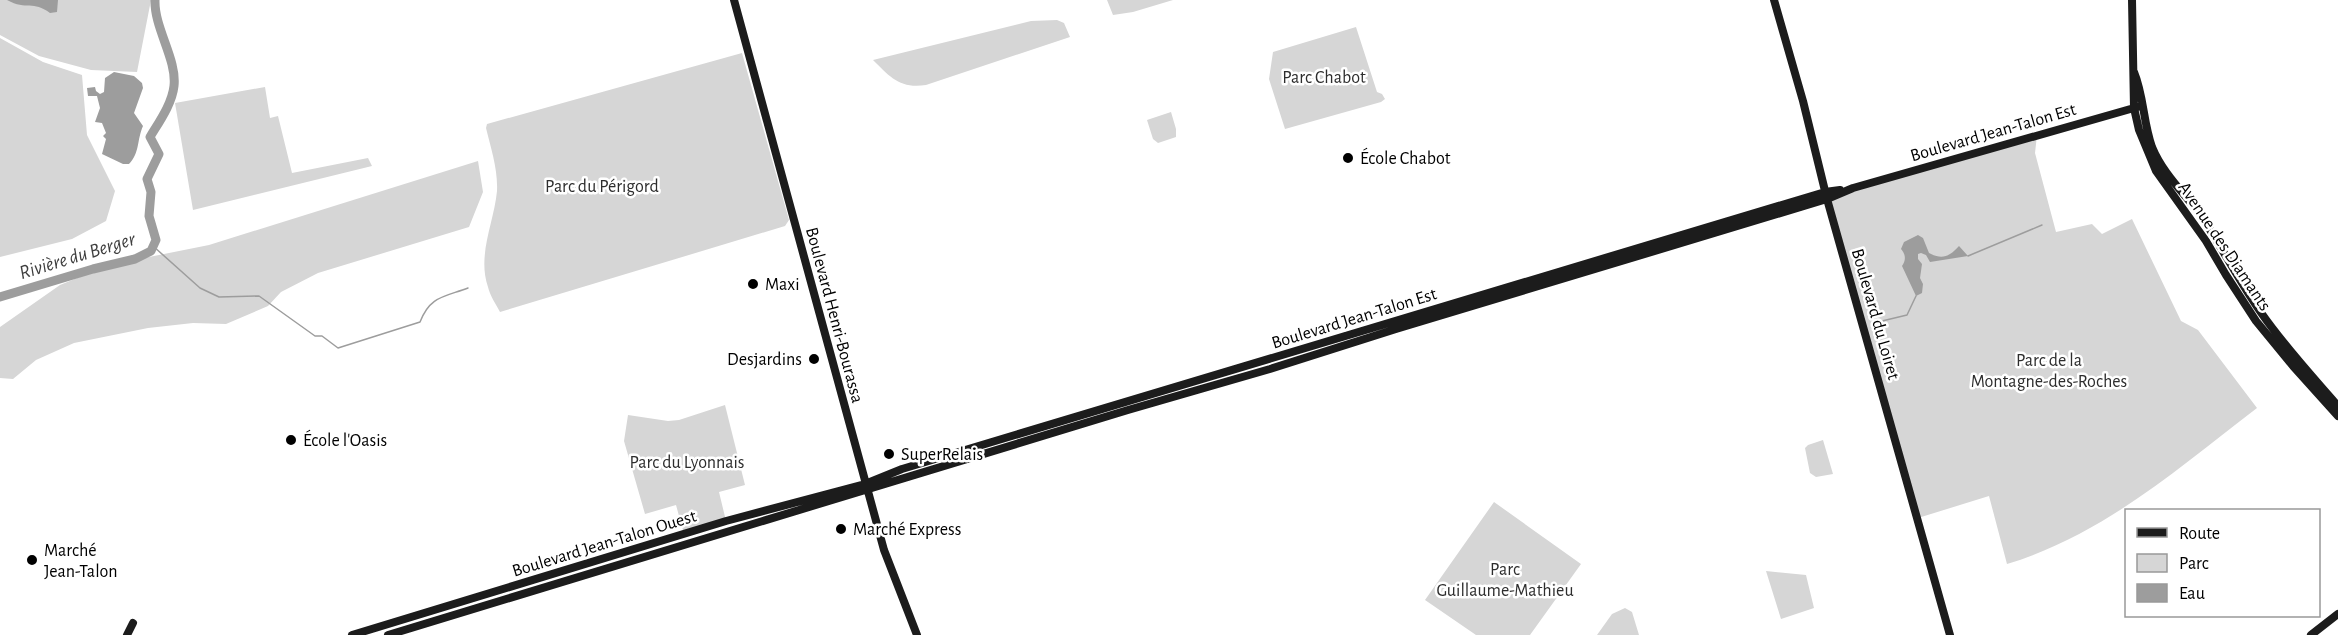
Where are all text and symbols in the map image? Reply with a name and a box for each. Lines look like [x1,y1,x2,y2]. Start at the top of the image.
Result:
park label: Parc Chabot [1282,69,1366,87]
street label: Boulevard Jean-Talon Est [1908,101,2078,165]
place label: École Chabot [1360,147,1451,168]
marker: École Chabot [1341,151,1355,165]
park label: Parc du Périgord [545,178,659,196]
street label: Avenue des Diamants [2174,179,2274,314]
street label: Boulevard Henri-Bourassa [802,225,866,405]
water label: Rivière du Berger [17,229,138,283]
street label: Boulevard du Loiret [1848,247,1902,382]
place label: Maxi [765,276,800,294]
marker: Maxi [746,277,760,291]
street label: Boulevard Jean-Talon Est [1270,285,1439,353]
place label: Desjardins [727,351,802,369]
marker: Desjardins [807,352,821,366]
park label: Parc de la Montagne-des-Roches [1971,352,2127,391]
place label: École l'Oasis [303,429,387,450]
marker: École l'Oasis [284,433,298,447]
place label: SuperRelais [901,446,983,464]
marker: SuperRelais [882,447,896,461]
park label: Parc du Lyonnais [629,454,745,472]
street label: Boulevard Jean-Talon Ouest [510,507,699,581]
legend [2125,509,2320,617]
place label: Marché Express [853,521,961,539]
marker: Marché Express [834,522,848,536]
text: Route [2179,525,2220,543]
place label: Marché Jean-Talon [44,542,118,581]
marker: Marché Jean-Talon [25,553,39,567]
text: Parc [2179,555,2209,573]
park label: Parc Guillaume-Mathieu [1436,561,1574,600]
text: Eau [2179,585,2205,603]

